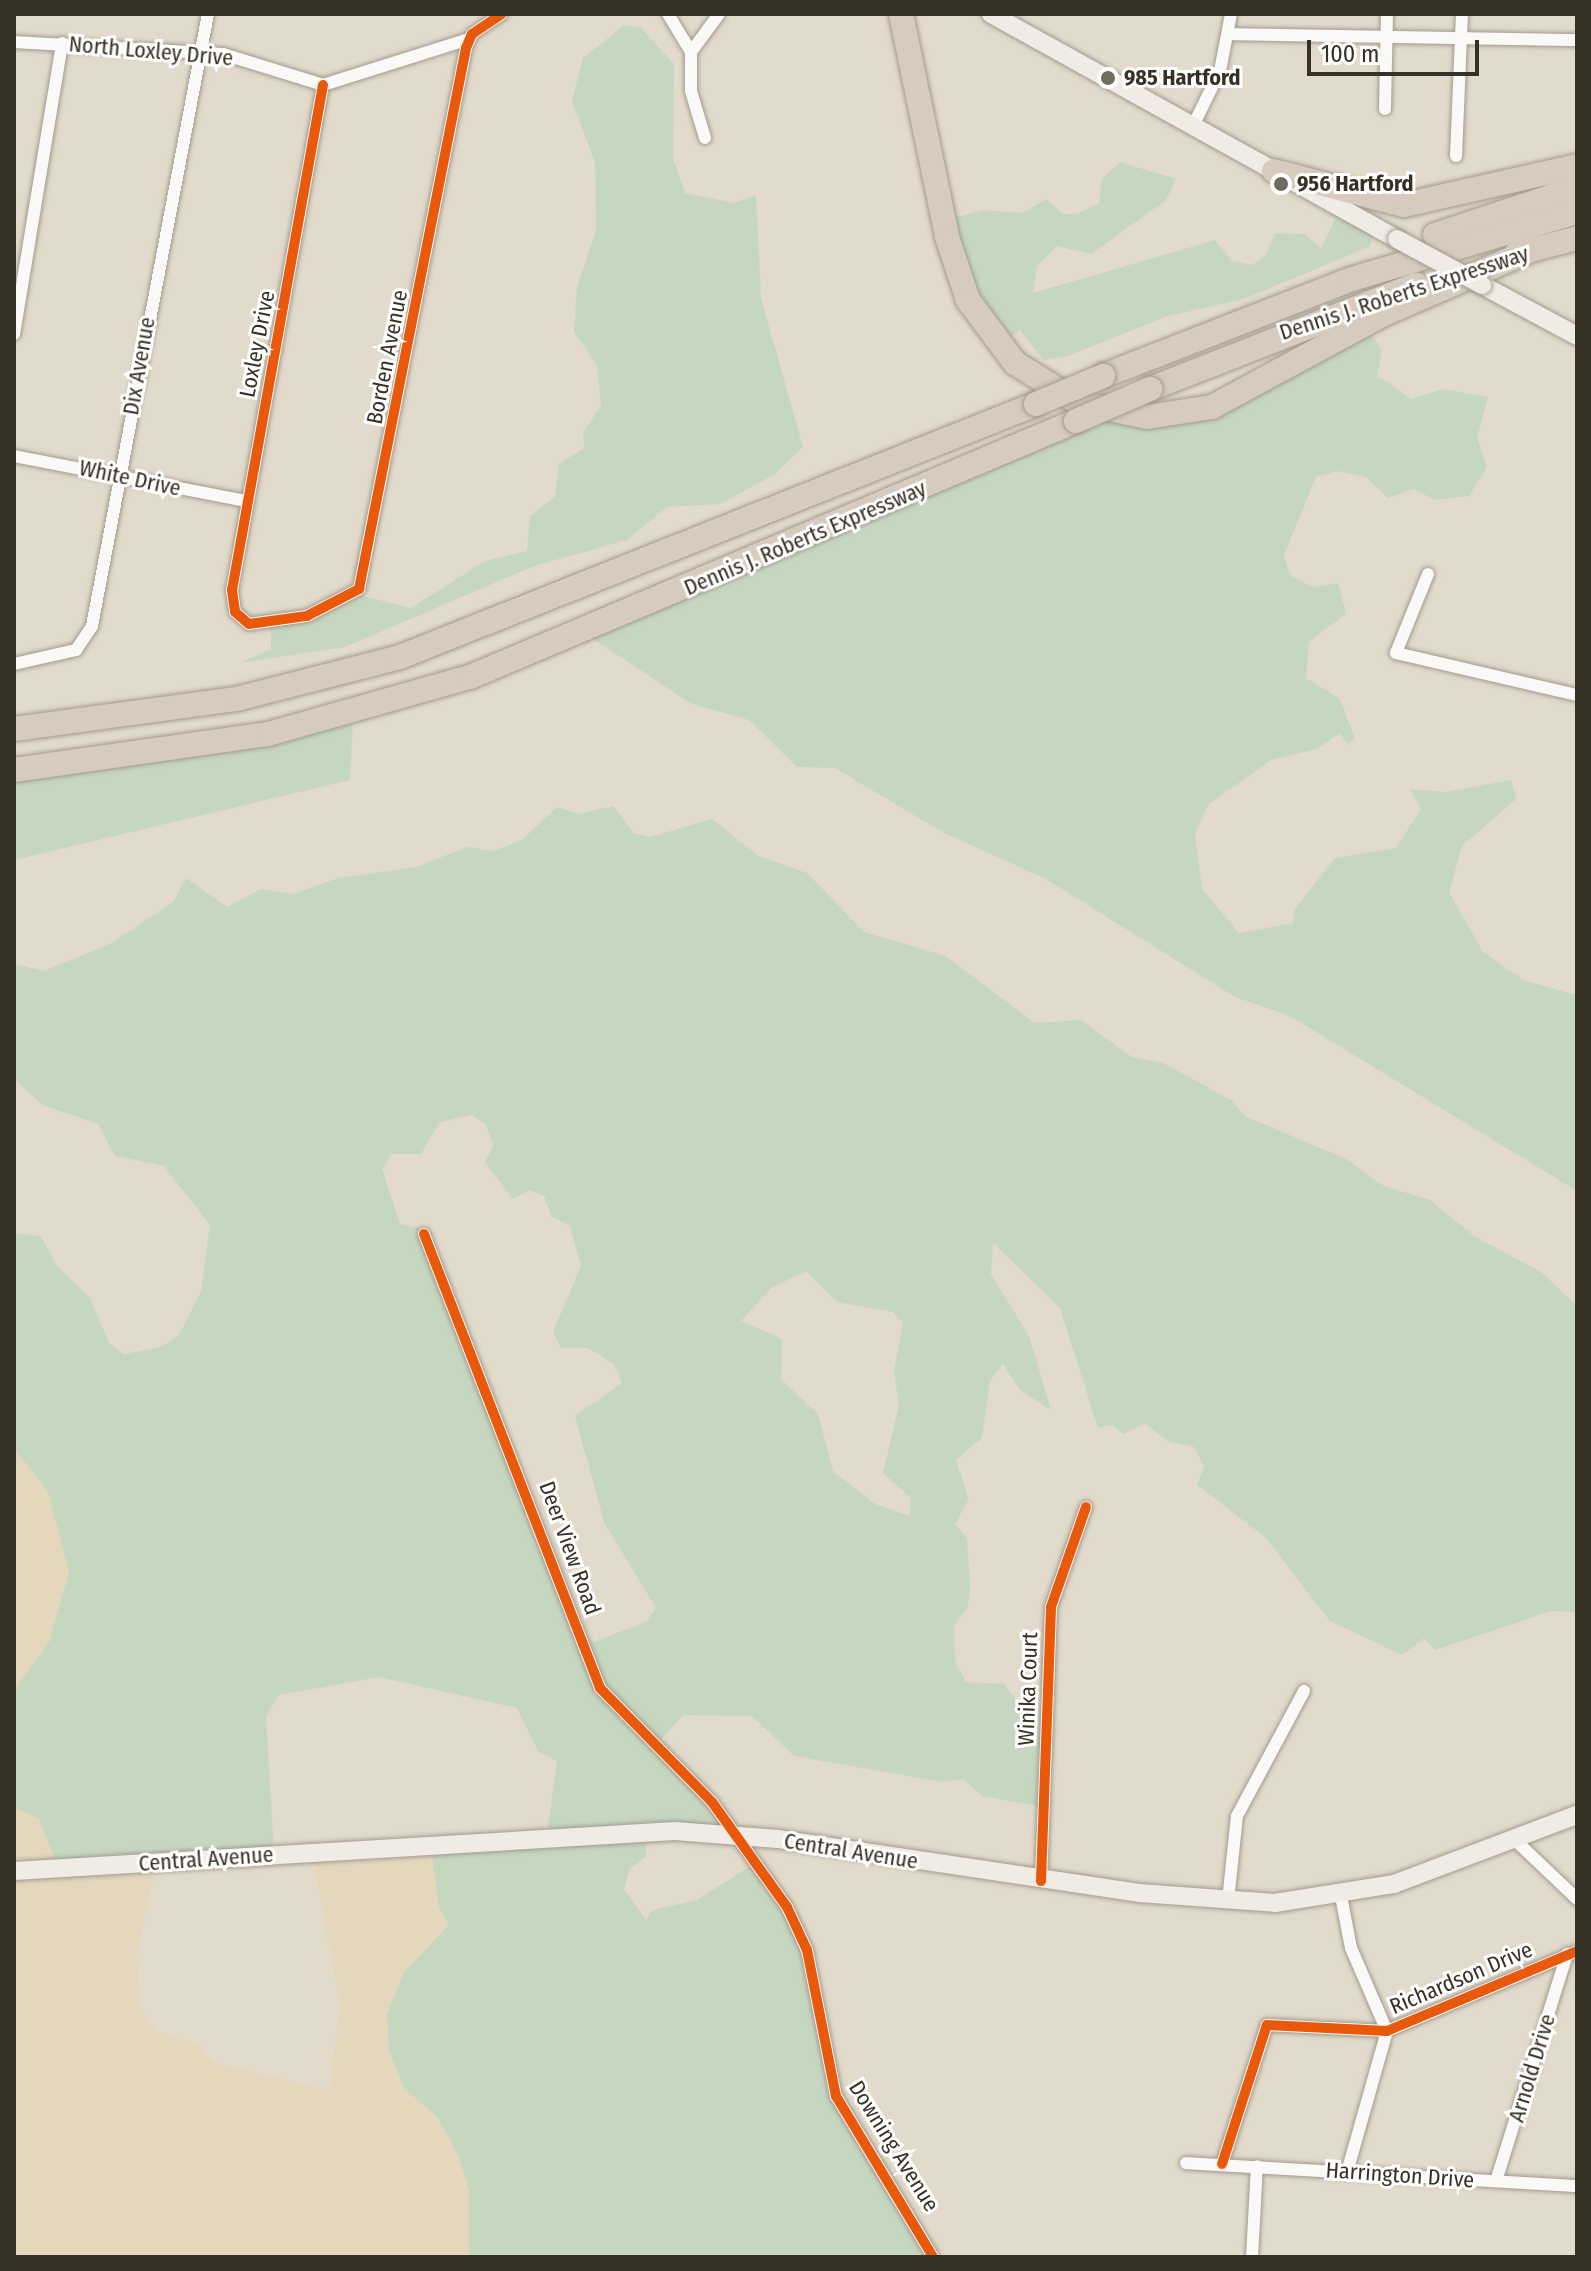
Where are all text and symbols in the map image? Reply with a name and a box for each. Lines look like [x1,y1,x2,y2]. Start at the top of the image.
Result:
scale bar [1311,24,1483,74]
street label: North Loxley Drive [68,31,234,71]
text: 100 m [1321,40,1379,68]
place label: 985 Hartford [1124,65,1241,91]
marker: 985 Hartford [1099,69,1117,87]
place label: 956 Hartford [1297,171,1413,197]
marker: 956 Hartford [1272,175,1290,193]
street label: Dennis J. Roberts Expressway [1276,240,1532,346]
street label: Loxley Drive [234,288,280,400]
street label: Borden Avenue [361,288,413,426]
street label: Dix Avenue [117,315,161,417]
street label: White Drive [77,454,183,502]
street label: Dennis J. Roberts Expressway [680,475,930,601]
street label: Deer View Road [534,1478,606,1618]
street label: Winika Court [1013,1632,1043,1746]
street label: Central Avenue [782,1827,920,1875]
street label: Central Avenue [138,1841,274,1877]
street label: Richardson Drive [1386,1936,1536,2020]
street label: Arnold Drive [1503,2011,1561,2125]
street label: Downing Avenue [843,2076,945,2216]
street label: Harrington Drive [1325,2157,1475,2193]

